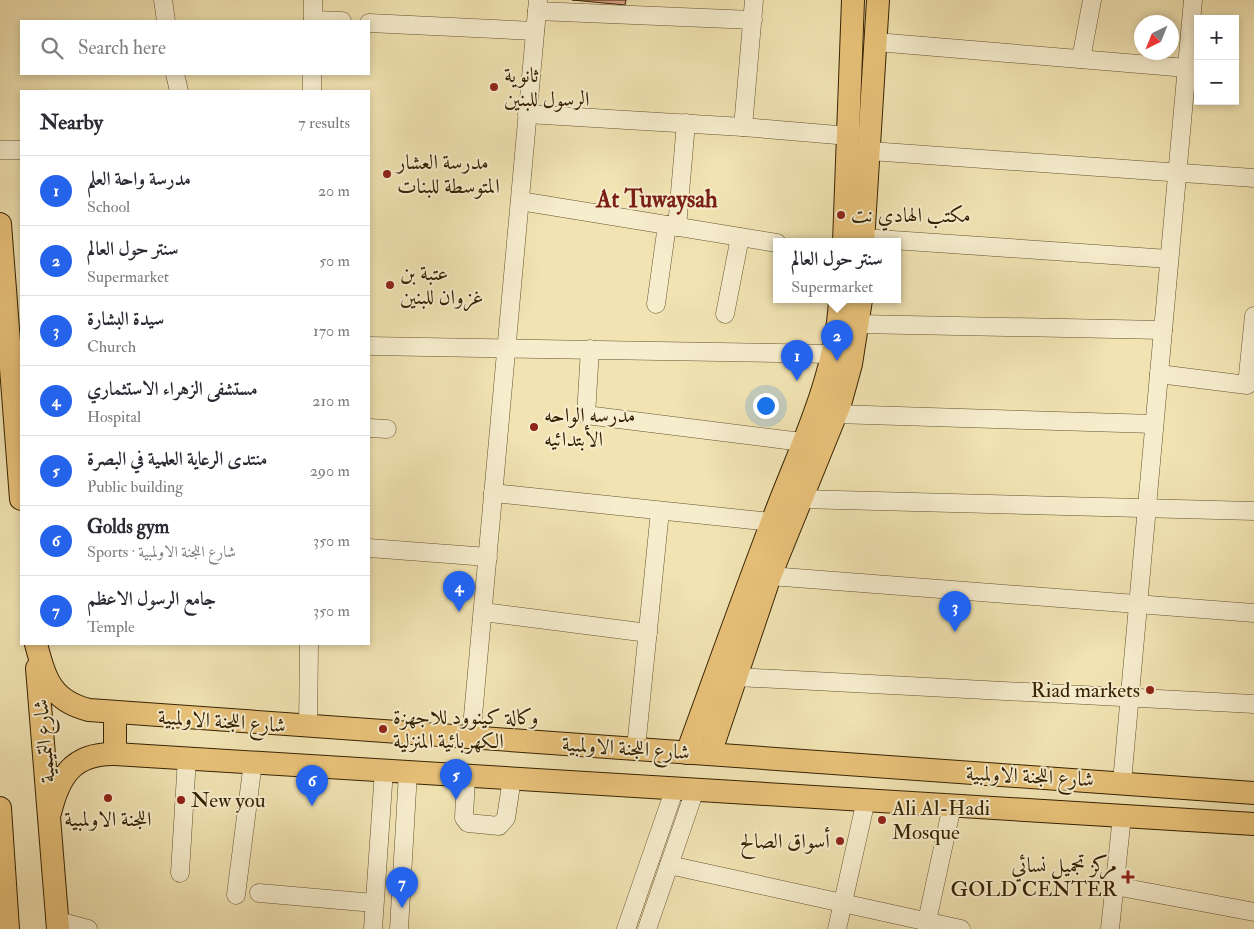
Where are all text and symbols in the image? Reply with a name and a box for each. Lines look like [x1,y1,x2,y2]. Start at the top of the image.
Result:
north arrow [1134,15,1179,60]
map controls [1194,15,1239,105]
button: + [1194,15,1239,60]
search box [20,20,370,75]
icon: search [38,34,66,62]
text: Search here [78,36,166,60]
button: − [1194,60,1239,105]
place label: ثانوية الرسول للبنين [504,62,590,113]
marker: ثانوية الرسول للبنين [488,81,500,93]
text: Nearby [40,109,103,136]
text: 7 results [298,113,350,133]
place label: مدرسة العشار المتوسطة للبنات [395,149,500,200]
text: مدرسة واحة العلم [87,167,191,191]
marker: مدرسة العشار المتوسطة للبنات [381,168,393,180]
text: 1 [53,181,59,201]
text: 20 m [318,181,350,201]
district label: At Tuwaysah [595,184,718,215]
text: School [87,197,130,217]
place label: مكتب الهادي نت [851,202,971,231]
marker: مكتب الهادي نت [835,209,847,221]
text: سنتر حول العالم [87,237,178,261]
popup [773,238,901,303]
text: سنتر حول العالم [791,247,883,271]
text: 2 [52,251,60,271]
text: 50 m [319,251,350,271]
place label: عتبة بن غزوان للبنين [400,260,484,312]
text: Supermarket [87,267,169,287]
text: Supermarket [791,277,873,297]
marker: عتبة بن غزوان للبنين [384,279,396,291]
text: سيدة البشارة [87,307,164,331]
pin: 2 [821,320,853,361]
text: 3 [53,321,59,341]
text: 170 m [313,321,350,341]
text: Church [87,337,136,357]
pin: 1 [781,340,813,381]
text: مستشفى الزهراء الاستثماري [87,377,258,401]
text: 4 [52,391,60,411]
text: 210 m [312,391,350,411]
your location [753,393,779,419]
place label: مدرسه الواحه الأبتدائيه [544,402,635,453]
text: Hospital [87,407,141,427]
marker: مدرسه الواحه الأبتدائيه [528,421,540,433]
text: منتدى الرعاية العلمية في البصرة [87,447,267,471]
text: 5 [52,461,60,481]
text: 290 m [310,461,350,481]
text: Public building [87,477,183,497]
text: Golds gym [87,515,169,539]
text: 6 [52,531,60,551]
text: 350 m [313,531,350,551]
text: Sports · شارع اللجنة الاولمبية [87,542,236,562]
pin: 4 [443,571,475,612]
text: جامع الرسول الاعظم [87,587,216,611]
pin: 3 [939,591,971,632]
text: 7 [52,601,60,621]
text: 350 m [313,601,350,621]
text: Temple [87,617,135,637]
place label: Riad markets [1031,677,1140,704]
marker: Riad markets [1144,684,1156,696]
street label: شارع التميمية [27,698,66,784]
street label: شارع اللجنة الاولمبية [157,704,287,743]
place label: وكالة كينوود للاجهزة الكهربائية المنزلية [393,704,538,755]
marker: وكالة كينوود للاجهزة الكهربائية المنزلية [377,723,389,735]
street label: شارع اللجنة الاولمبية [561,731,691,770]
pin: 5 [440,759,472,800]
street label: شارع اللجنة الاولمبية [965,760,1095,797]
pin: 6 [296,765,328,806]
place label: New you [191,787,266,814]
marker: اللجنة الاولمبية [102,792,114,804]
marker: New you [175,794,187,806]
place label: Ali Al-Hadi Mosque [891,795,991,846]
place label: اللجنة الاولمبية [64,806,152,833]
marker: Ali Al-Hadi Mosque [876,814,888,826]
place label: أسواق الصالح [740,826,830,859]
marker: أسواق الصالح [834,835,846,847]
place label: مركز تجميل نسائي GOLD CENTER [951,852,1118,903]
pin: 7 [386,867,418,908]
marker: مركز تجميل نسائي GOLD CENTER [1121,870,1135,884]

